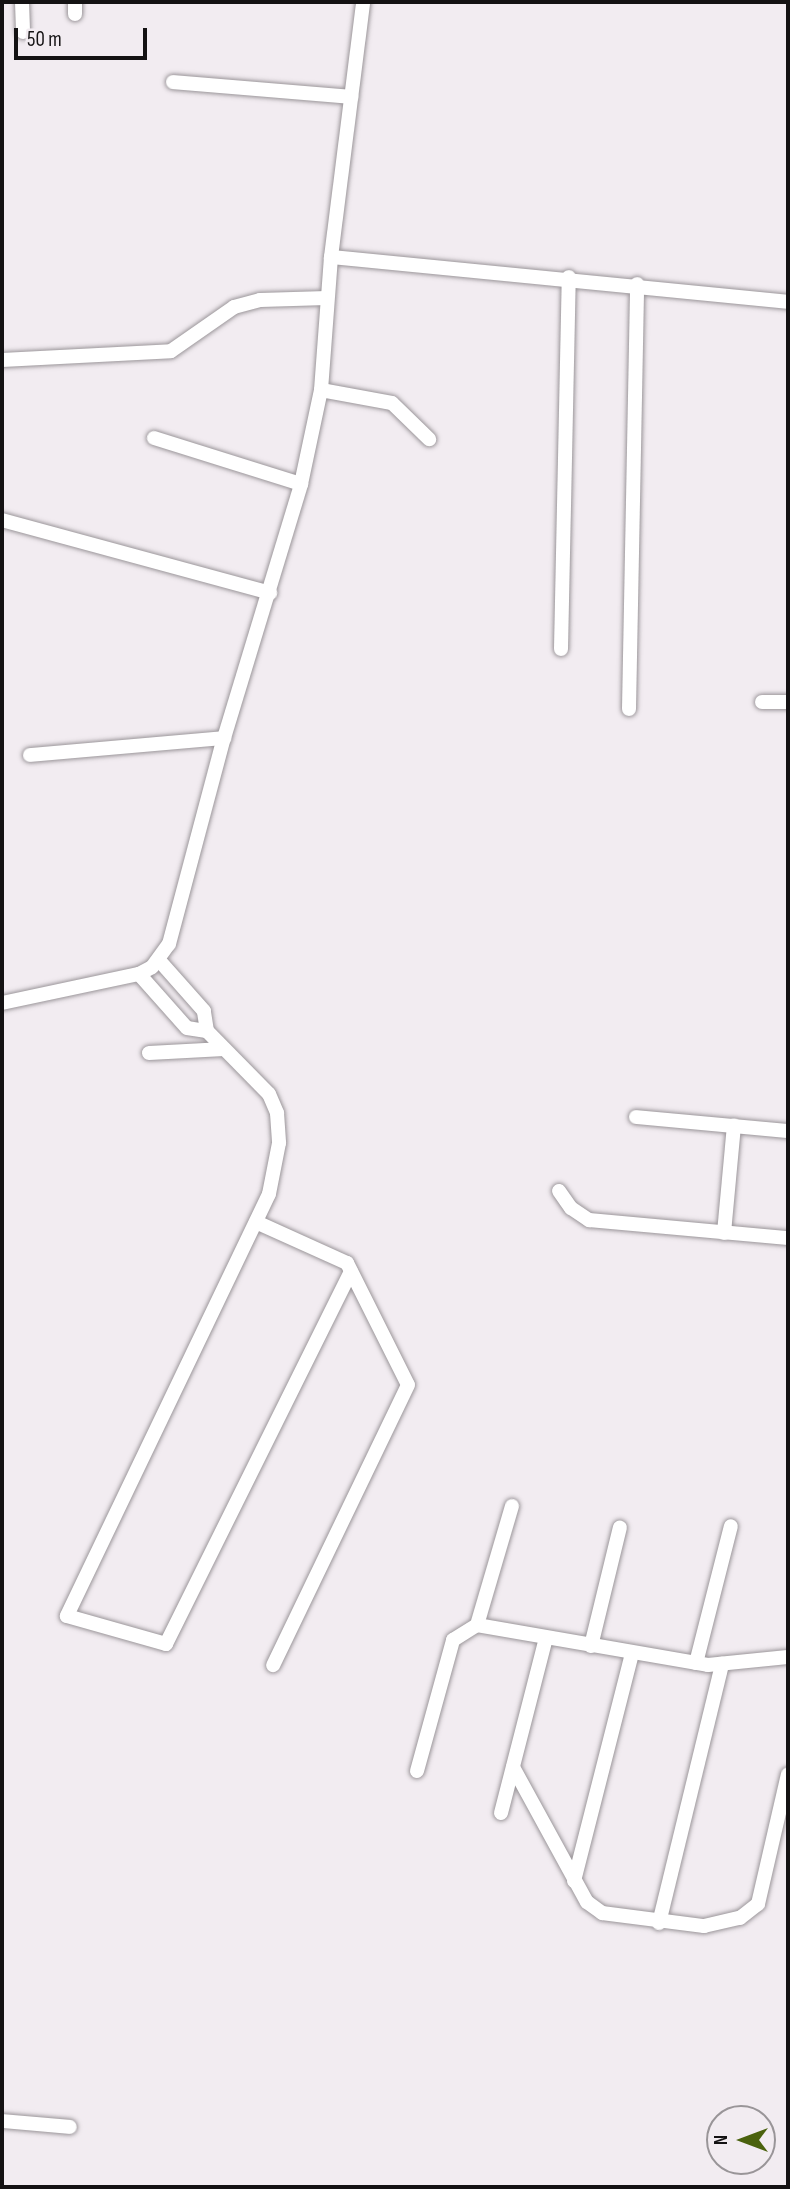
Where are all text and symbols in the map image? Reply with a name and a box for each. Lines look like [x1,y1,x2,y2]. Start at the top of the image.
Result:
scale bar [18,14,150,58]
text: 50 m [27,27,62,52]
north arrow [706,2105,776,2175]
text: N [710,2135,733,2145]

